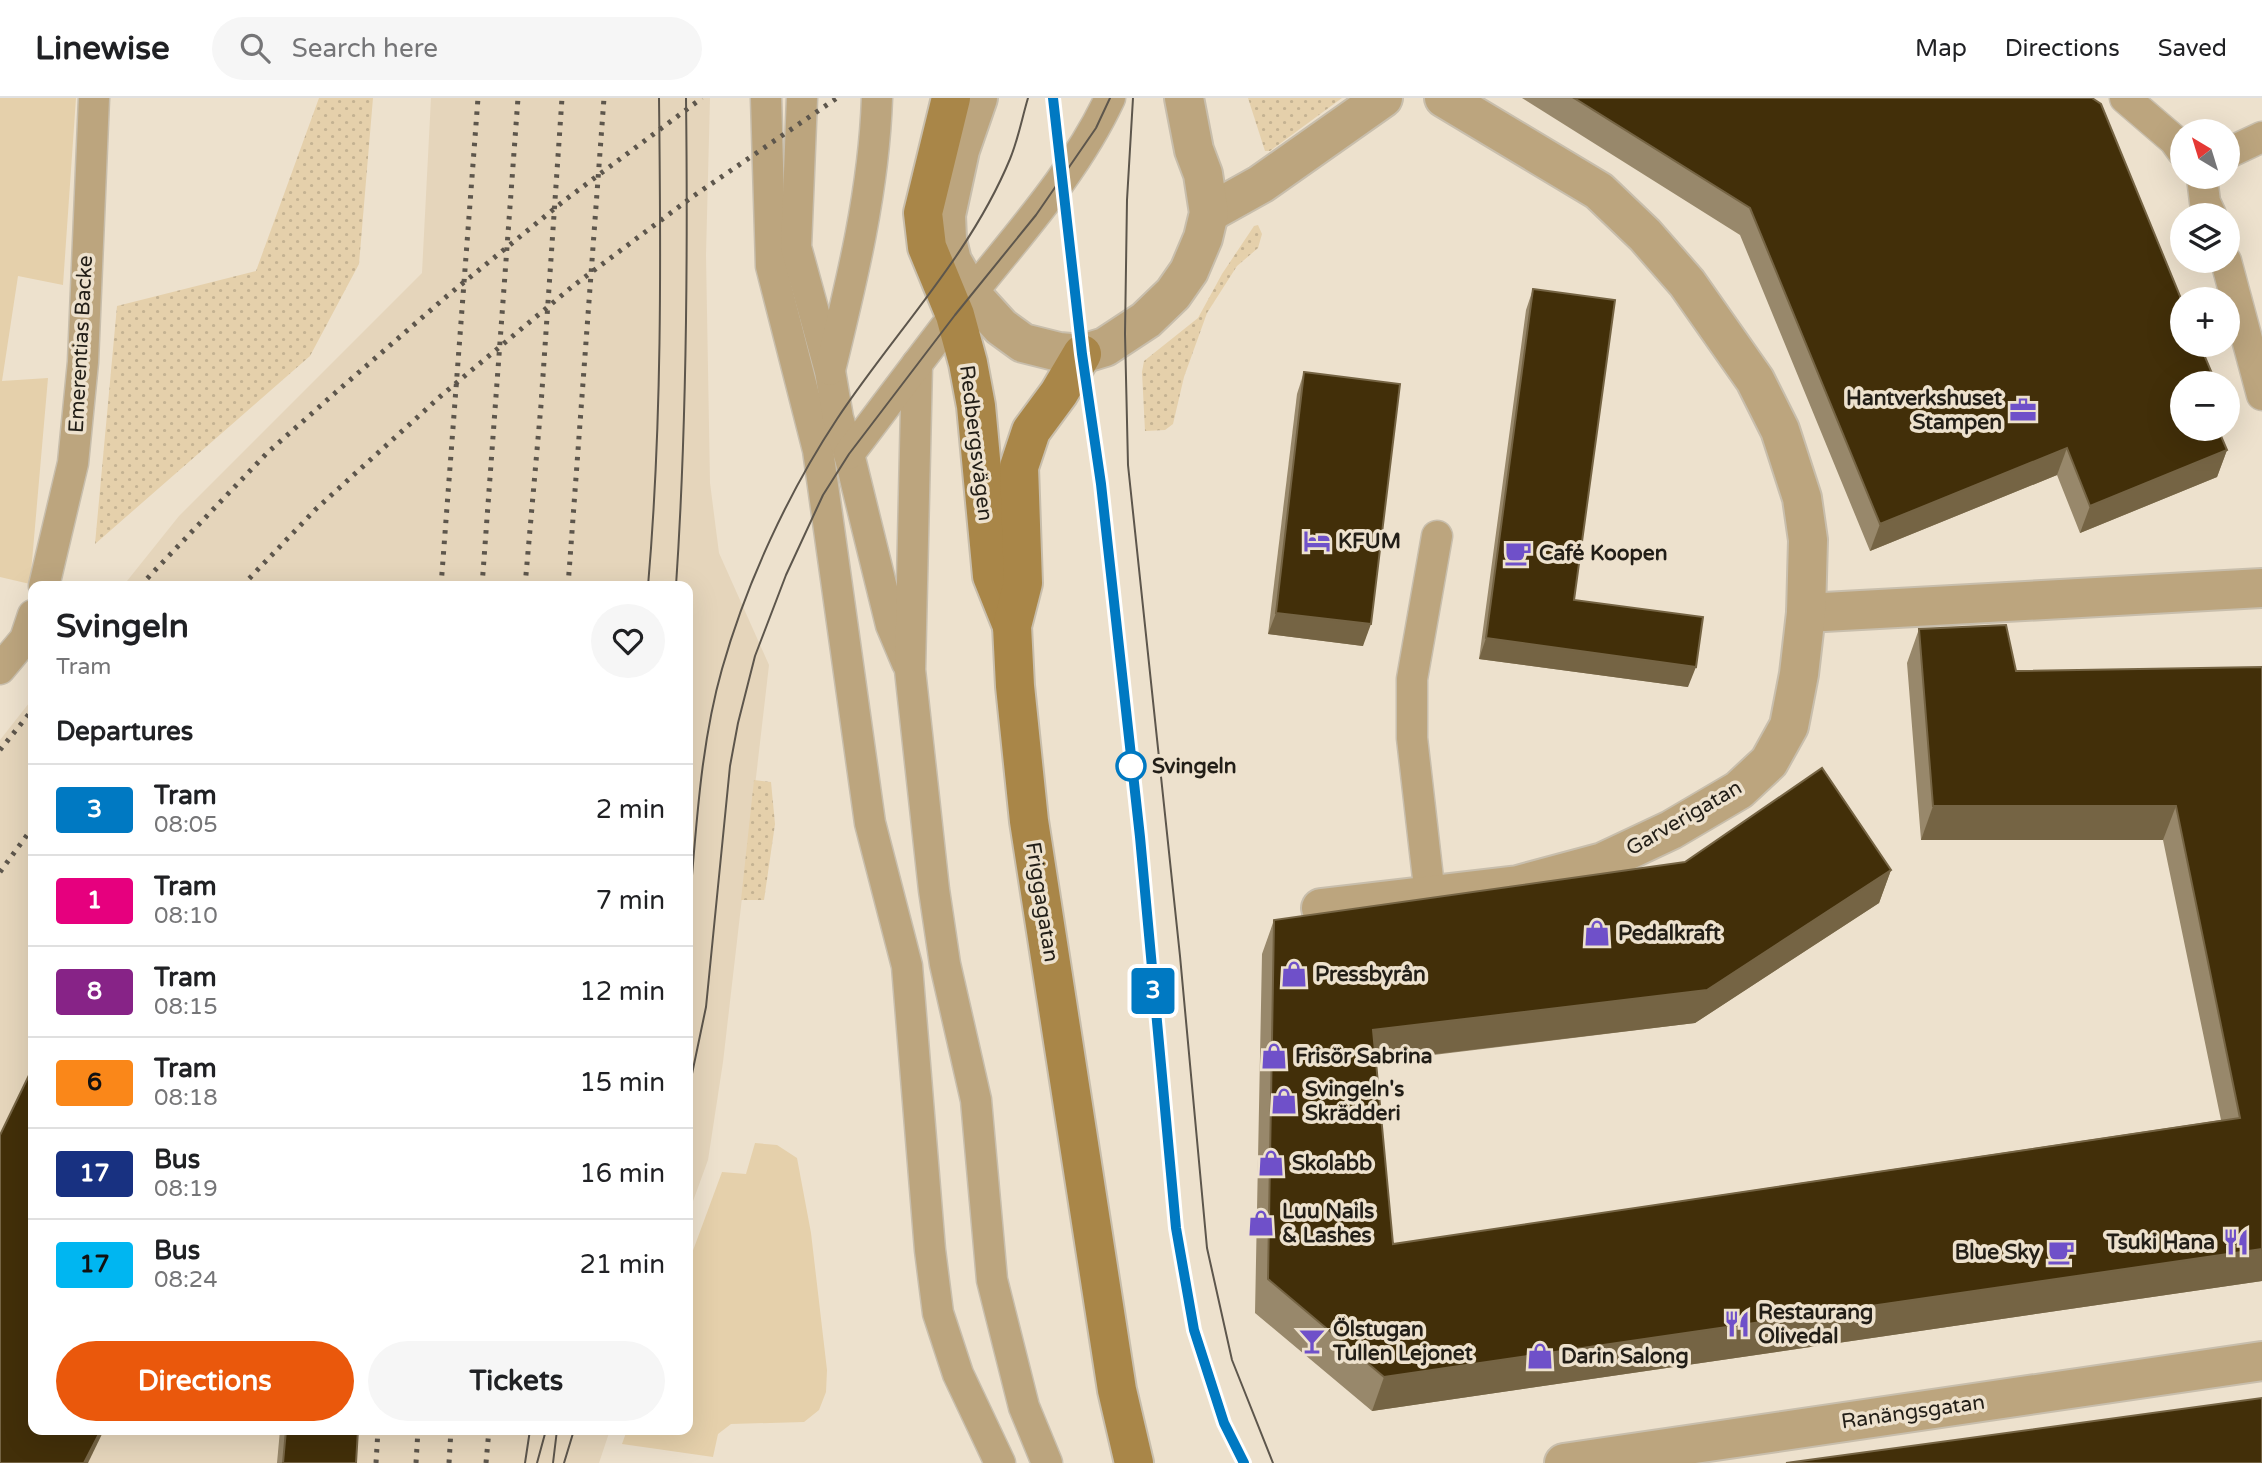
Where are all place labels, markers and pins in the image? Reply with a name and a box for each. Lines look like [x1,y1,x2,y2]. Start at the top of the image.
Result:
place label: Hantverkshuset Stampen [1846,386,2002,435]
office icon: Hantverkshuset Stampen [2008,395,2038,425]
hotel icon: KFUM [1302,526,1332,556]
place label: KFUM [1338,529,1401,554]
cafe icon: Café Koopen [1503,538,1533,568]
place label: Café Koopen [1539,541,1667,566]
marker: Svingeln [1116,751,1146,781]
place label: Svingeln [1152,754,1237,779]
shop icon: Pedalkraft [1582,918,1612,948]
place label: Pedalkraft [1618,921,1721,946]
shop icon: Pressbyrån [1279,959,1309,989]
place label: Pressbyrån [1315,962,1426,987]
shop icon: Frisör Sabrina [1259,1041,1289,1071]
place label: Frisör Sabrina [1295,1044,1433,1069]
place label: Svingeln's Skrädderi [1305,1077,1404,1126]
shop icon: Svingeln's Skrädderi [1269,1086,1299,1116]
shop icon: Skolabb [1256,1148,1286,1178]
place label: Skolabb [1292,1151,1372,1176]
place label: Luu Nails & Lashes [1282,1199,1374,1248]
shop icon: Luu Nails & Lashes [1246,1208,1276,1238]
restaurant icon: Tsuki Hana [2221,1227,2251,1257]
place label: Tsuki Hana [2106,1230,2215,1255]
cafe icon: Blue Sky [2046,1237,2076,1267]
place label: Blue Sky [1955,1240,2041,1265]
place label: Restaurang Olivedal [1758,1300,1873,1349]
restaurant icon: Restaurang Olivedal [1722,1309,1752,1339]
place label: Ölstugan Tullen Lejonet [1332,1317,1473,1366]
bar icon: Ölstugan Tullen Lejonet [1297,1326,1327,1356]
shop icon: Darin Salong [1525,1341,1555,1371]
place label: Darin Salong [1561,1344,1689,1369]

